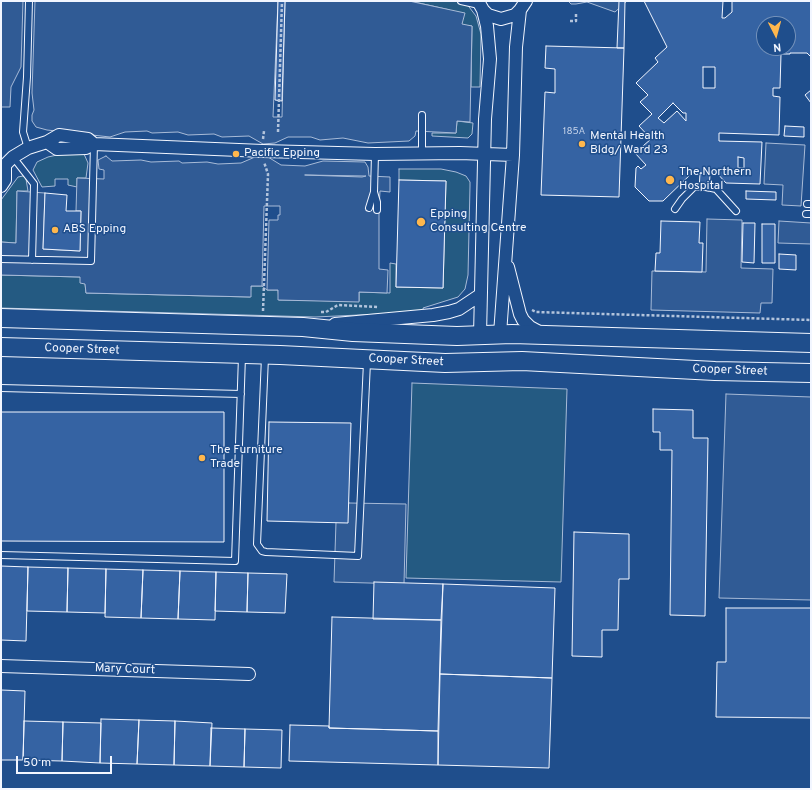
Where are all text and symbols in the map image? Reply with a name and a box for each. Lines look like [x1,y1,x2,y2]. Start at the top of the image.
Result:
north arrow [756,16,796,56]
text: N [772,40,782,54]
house number: 185A [563,126,585,138]
place label: Mental Health Bldg/ Ward 23 [590,130,668,158]
marker: Mental Health Bldg/ Ward 23 [577,139,587,149]
place label: Pacific Epping [244,147,320,161]
marker: Pacific Epping [231,149,241,159]
place label: The Northern Hospital [679,166,751,194]
marker: The Northern Hospital [664,174,676,186]
place label: Epping Consulting Centre [430,208,526,236]
marker: Epping Consulting Centre [415,216,427,228]
place label: ABS Epping [63,223,126,237]
marker: ABS Epping [50,225,60,235]
street label: Cooper Street [44,341,120,359]
street label: Cooper Street [368,352,444,370]
street label: Cooper Street [692,362,768,380]
place label: The Furniture Trade [210,444,283,472]
marker: The Furniture Trade [197,453,207,463]
street label: Mary Court [95,662,155,678]
scale bar [18,748,114,774]
text: 50 m [23,755,51,771]

